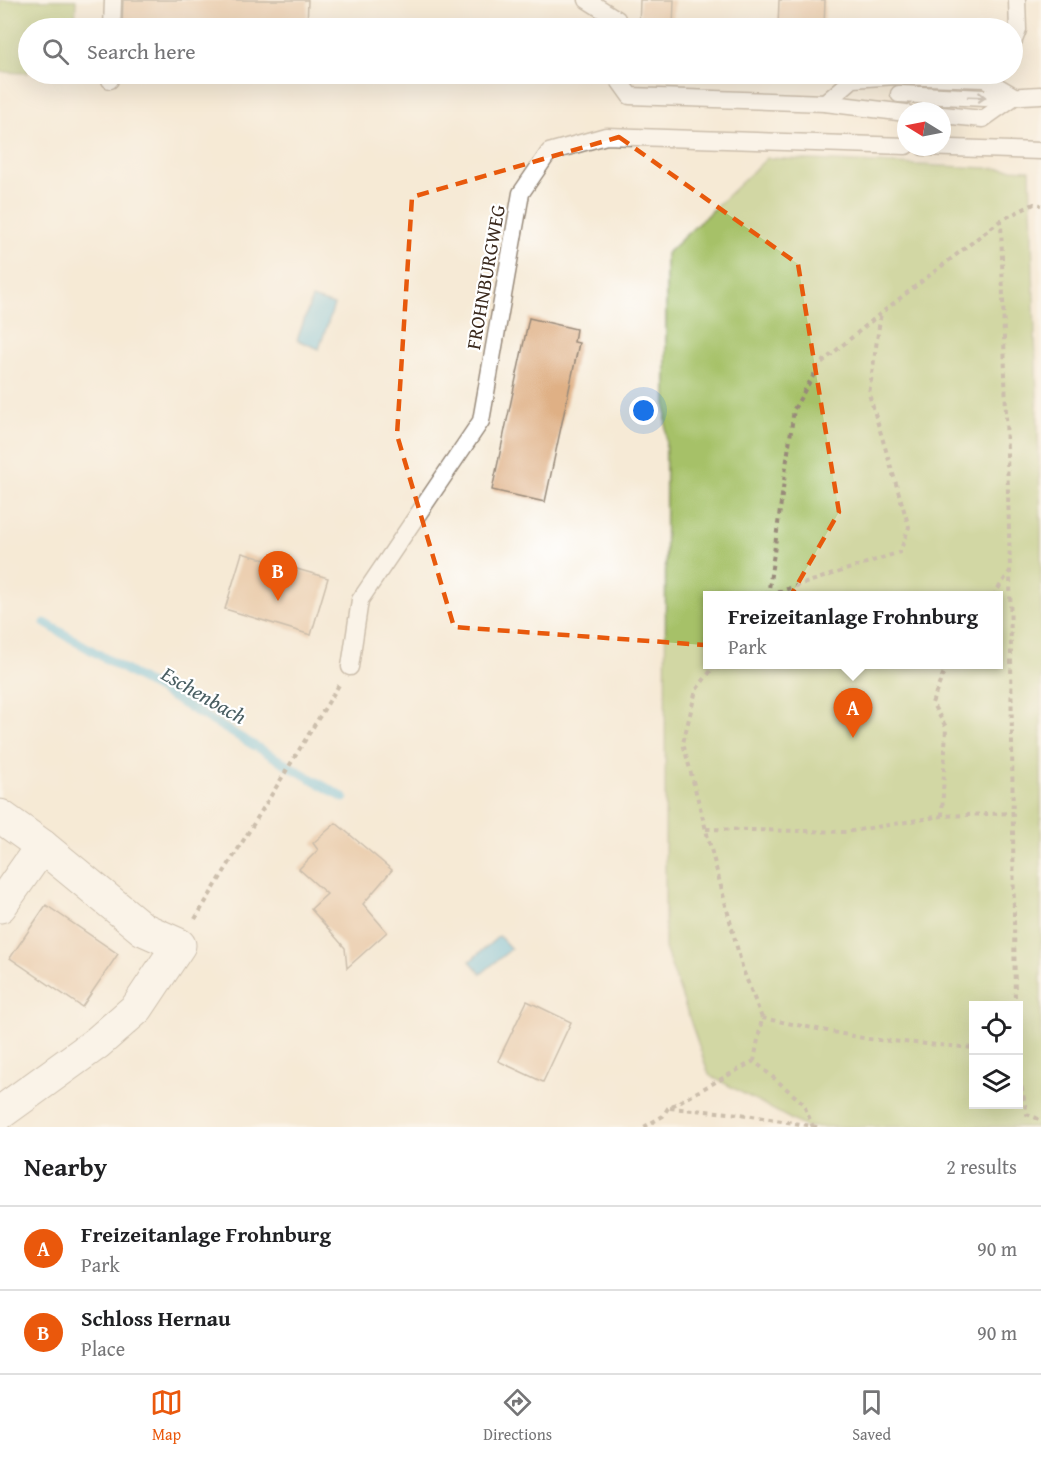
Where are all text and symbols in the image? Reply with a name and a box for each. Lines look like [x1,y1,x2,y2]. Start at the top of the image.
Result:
search box [18,18,1023,84]
icon: search [39,35,72,68]
text: Search here [87,35,196,67]
one-way arrow [967,92,987,103]
north arrow [897,102,951,156]
street label: FROHNBURGWEG [458,202,512,352]
your location [629,396,658,425]
pin: B [258,552,298,601]
popup [703,591,1003,669]
text: Freizeitanlage Frohnburg [728,600,978,632]
text: Park [728,632,767,661]
water label: Eschenbach [155,658,253,732]
pin: A [834,688,872,738]
map controls [969,1001,1023,1109]
button: locate [969,1001,1023,1055]
button: layers [969,1055,1023,1109]
text: Nearby [24,1147,107,1186]
text: 2 results [946,1152,1017,1181]
text: Freizeitanlage Frohnburg [81,1218,331,1250]
text: A [37,1234,50,1263]
text: 90 m [977,1234,1017,1263]
text: Park [81,1250,120,1279]
text: Schloss Hernau [81,1302,231,1334]
text: B [37,1318,50,1347]
text: 90 m [977,1318,1017,1347]
text: Place [81,1334,125,1363]
tab: Map [150,1386,183,1446]
tab: Directions [483,1386,552,1446]
tab: Saved [852,1386,891,1446]

